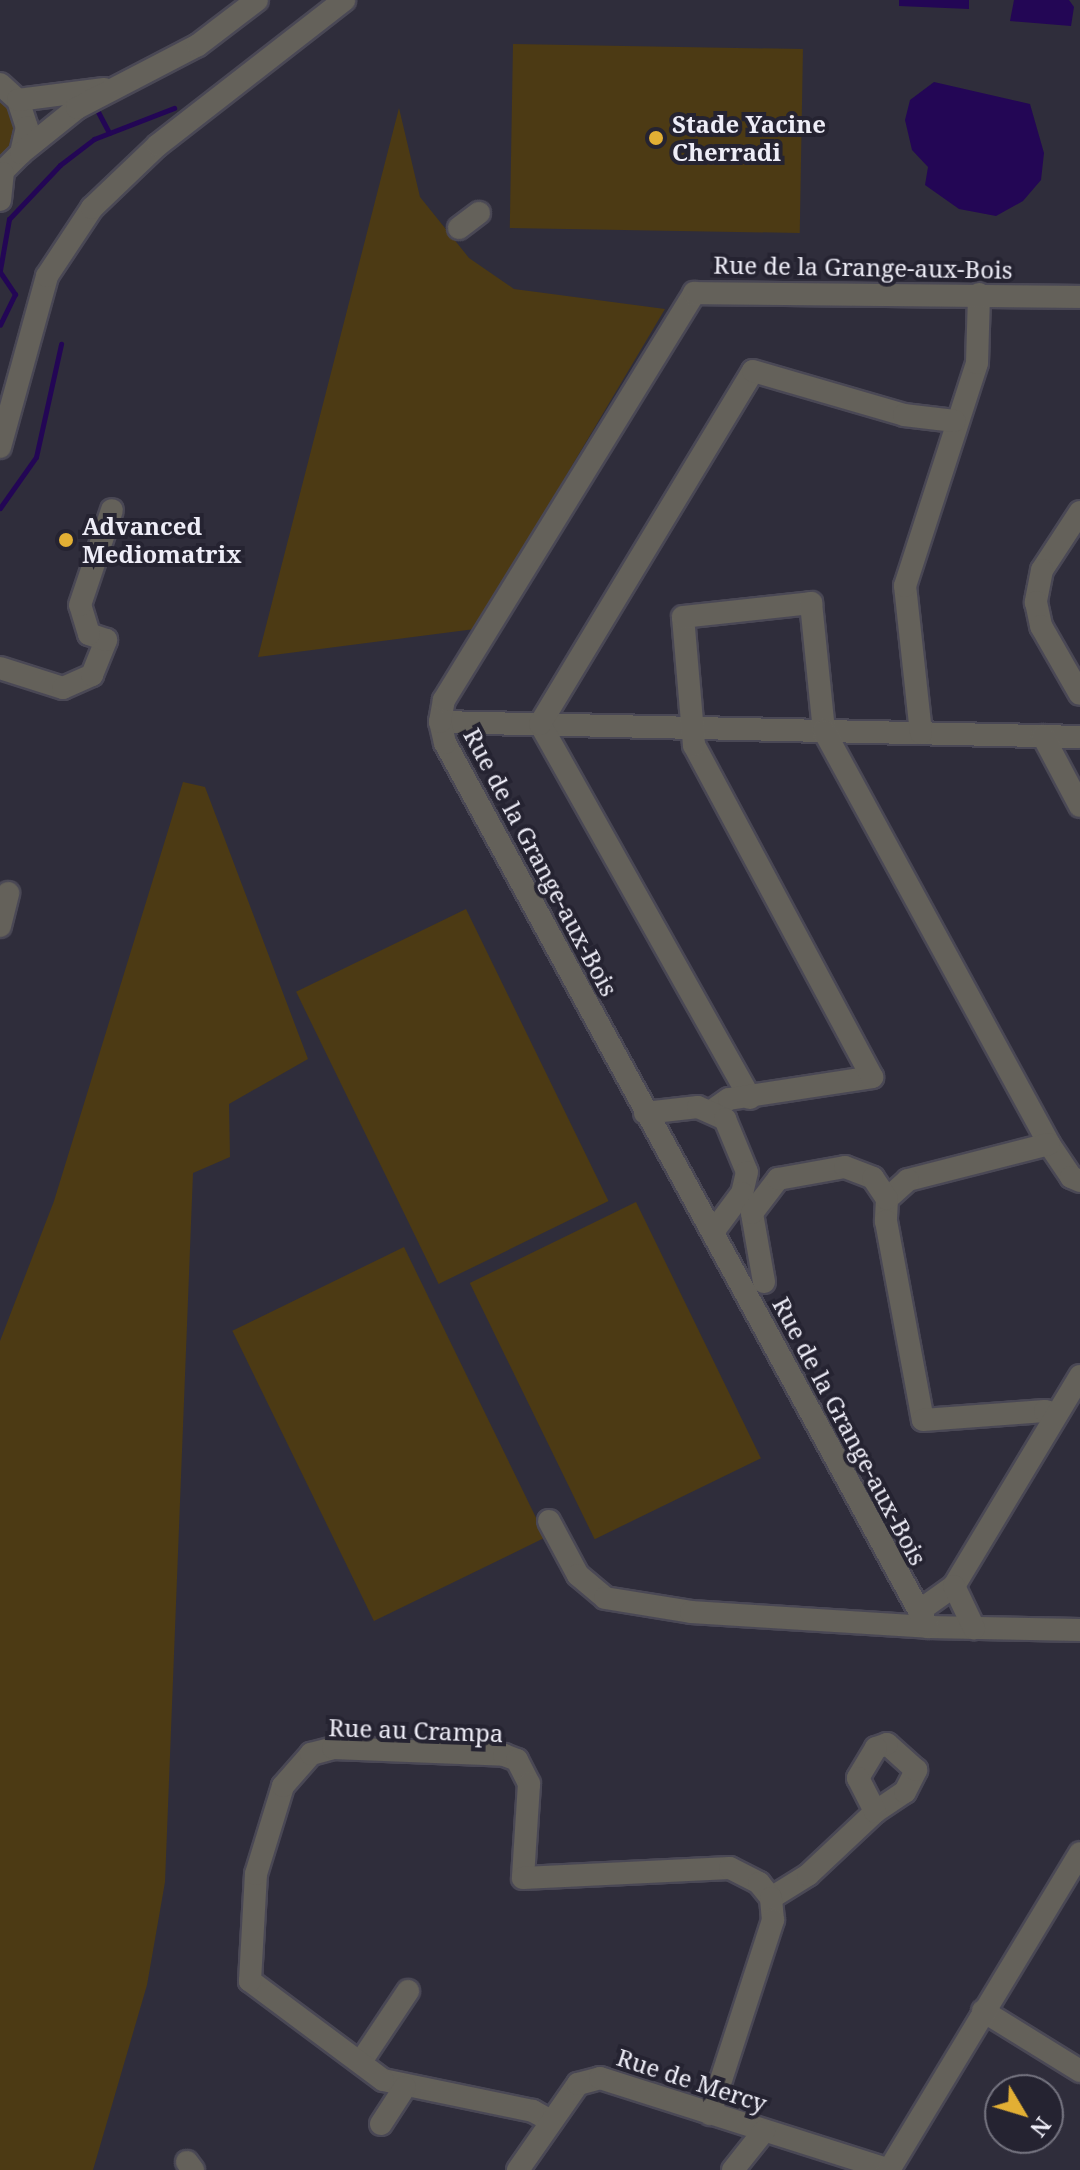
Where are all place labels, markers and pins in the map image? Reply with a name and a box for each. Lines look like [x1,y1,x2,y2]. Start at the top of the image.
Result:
place label: Stade Yacine Cherradi [672,110,826,166]
marker: Stade Yacine Cherradi [647,129,665,147]
place label: Advanced Mediomatrix [82,512,242,568]
marker: Advanced Mediomatrix [57,531,75,549]

